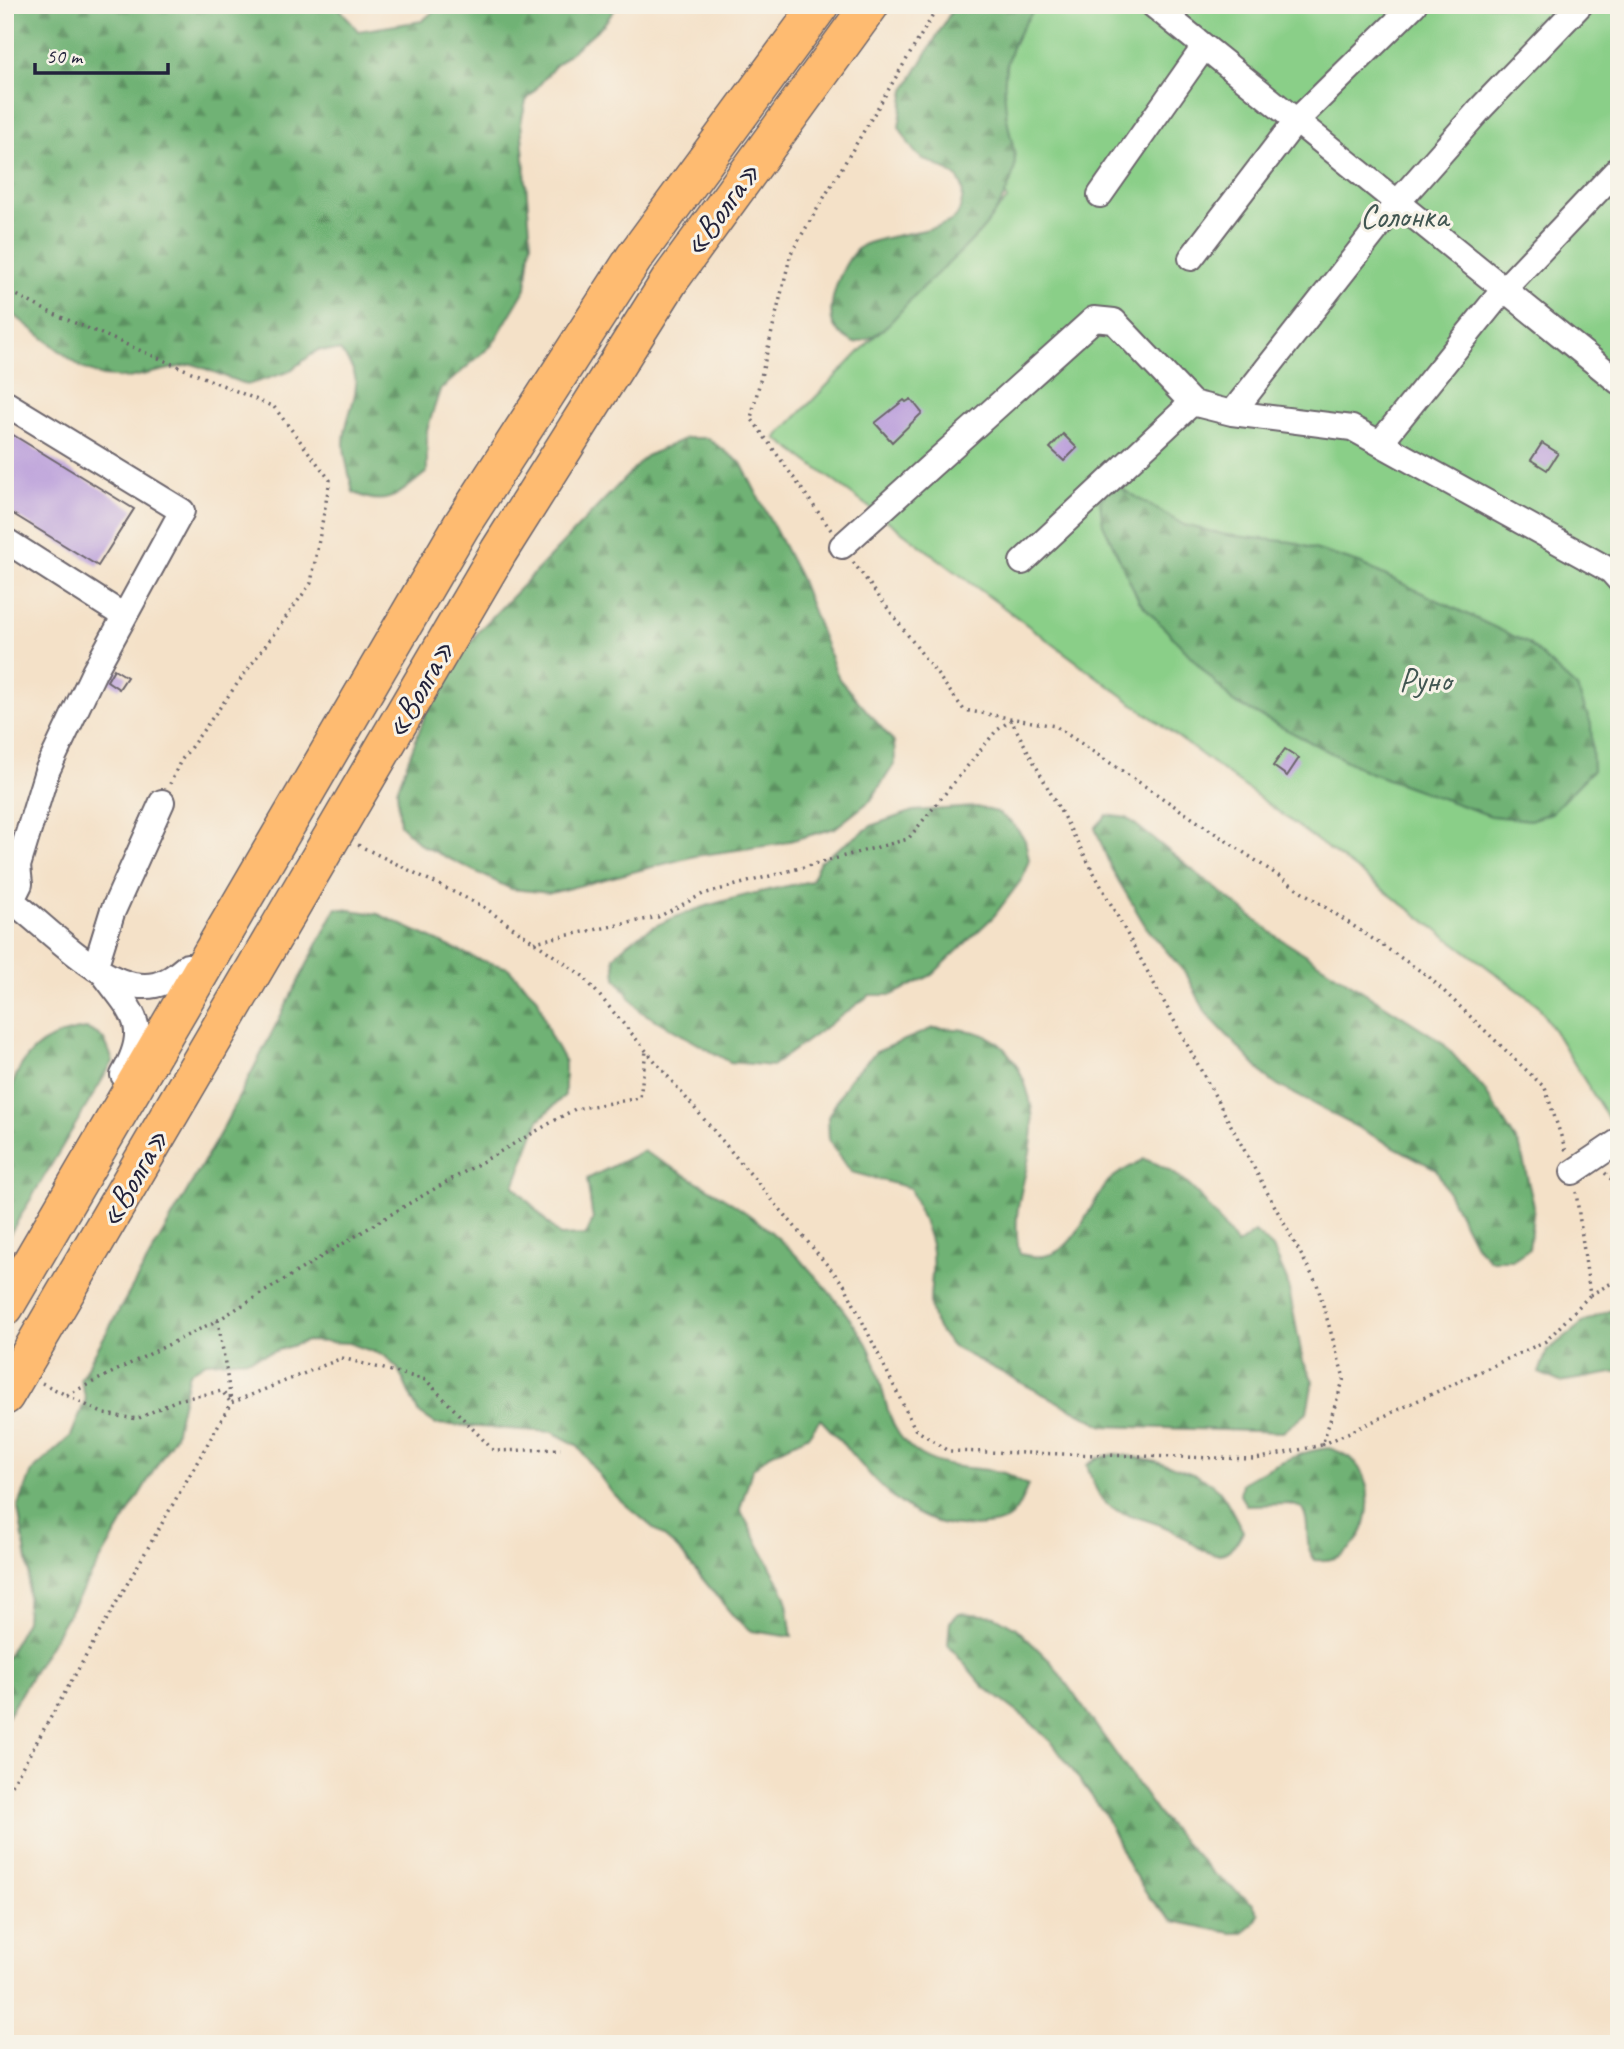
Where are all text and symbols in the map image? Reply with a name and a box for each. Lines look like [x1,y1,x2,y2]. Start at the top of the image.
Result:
scale bar [35,32,168,76]
text: 50 m [46,43,84,69]
street label: «Волга» [672,153,770,265]
park label: Солонка [1360,195,1450,237]
street label: «Волга» [374,632,464,746]
park label: Руно [1399,659,1454,701]
street label: «Волга» [88,1121,178,1235]

